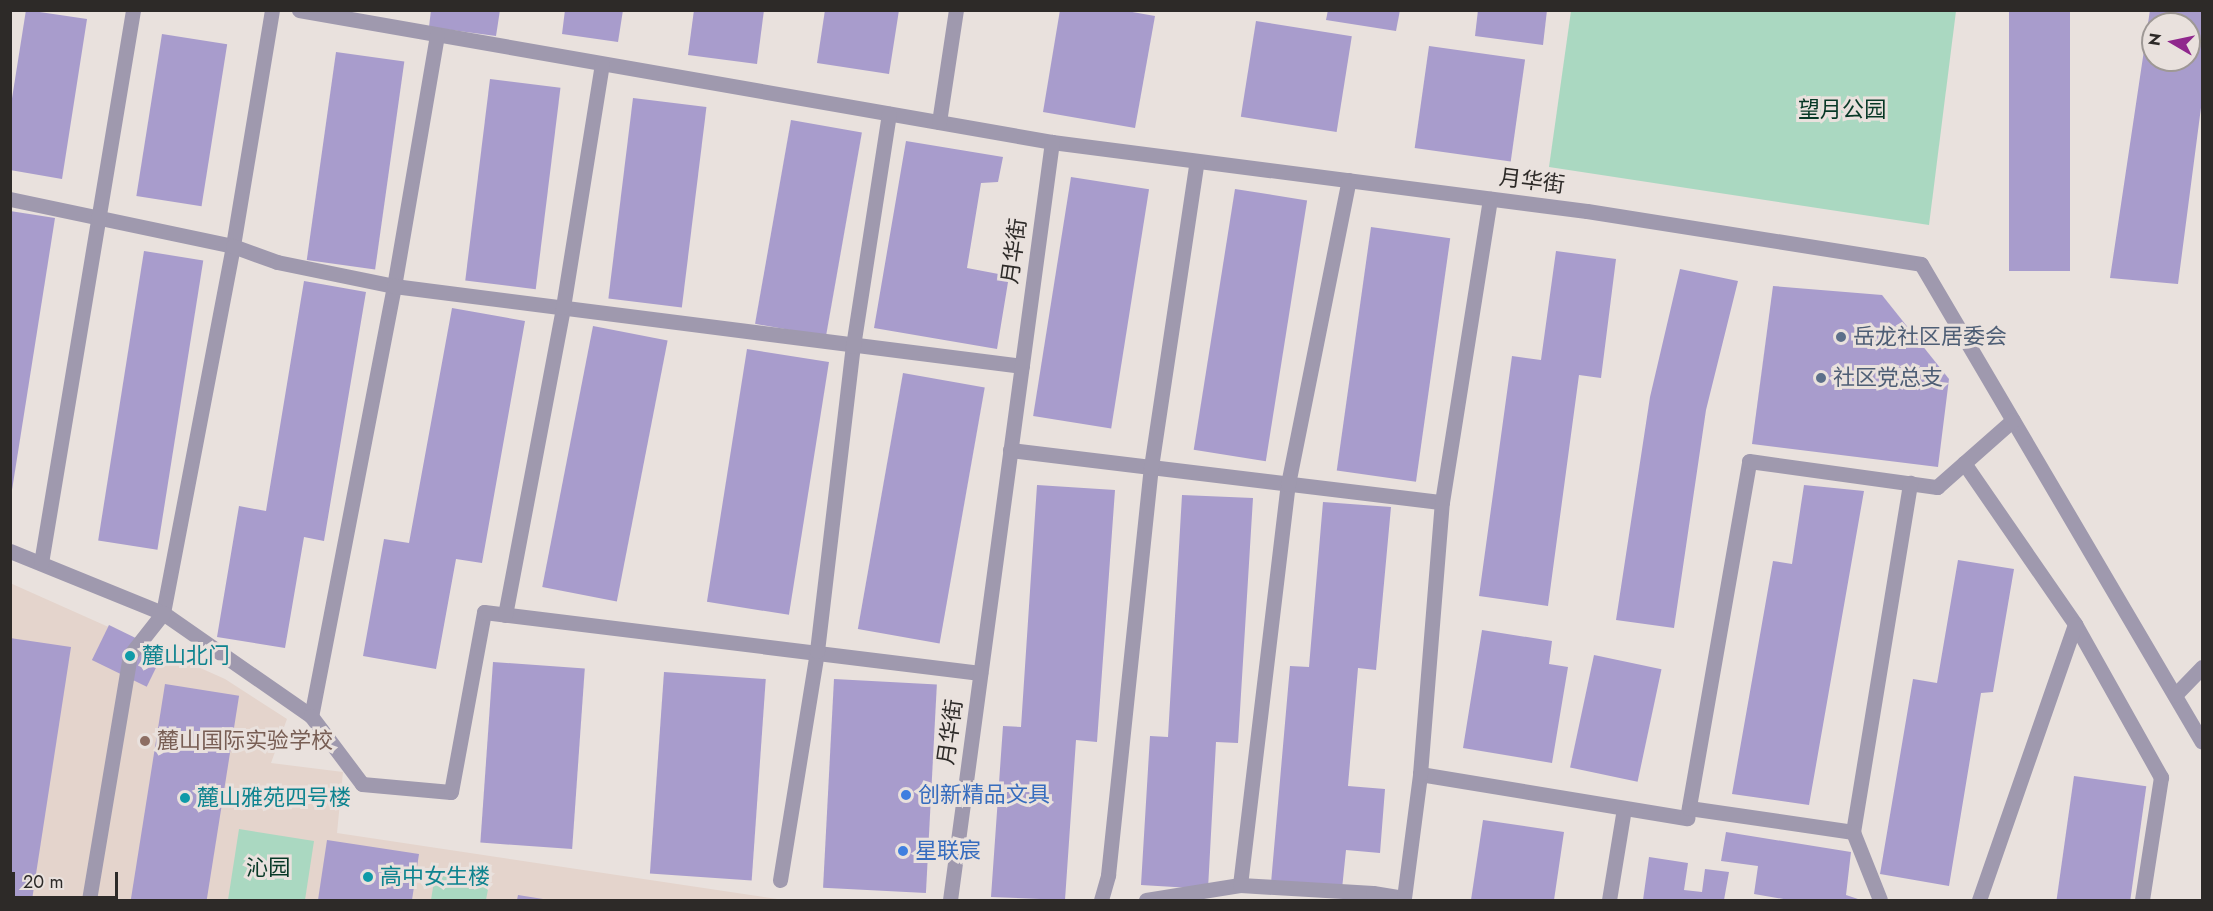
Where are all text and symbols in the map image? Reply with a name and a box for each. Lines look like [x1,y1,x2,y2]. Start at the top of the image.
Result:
north arrow [2141,12,2201,72]
text: N [2142,31,2167,47]
park label: 望月公园 [1798,97,1886,123]
street label: 月华街 [1498,164,1566,198]
street label: 月华街 [996,216,1032,286]
place label: 岳龙社区居委会 [1853,324,2007,350]
marker: 岳龙社区居委会 [1834,330,1848,344]
place label: 社区党总支 [1833,365,1943,391]
marker: 社区党总支 [1814,371,1828,385]
place label: 麓山北门 [142,643,230,669]
marker: 麓山北门 [123,649,137,663]
street label: 月华街 [932,697,968,767]
place label: 麓山国际实验学校 [157,728,333,754]
marker: 麓山国际实验学校 [138,734,152,748]
place label: 创新精品文具 [918,782,1050,808]
place label: 麓山雅苑四号楼 [197,785,351,811]
marker: 创新精品文具 [899,788,913,802]
marker: 麓山雅苑四号楼 [178,791,192,805]
place label: 星联宸 [915,838,981,864]
marker: 星联宸 [896,844,910,858]
park label: 沁园 [246,855,290,881]
scale bar [15,860,122,898]
place label: 高中女生楼 [380,864,490,890]
text: 20 m [23,869,63,895]
marker: 高中女生楼 [361,870,375,884]

